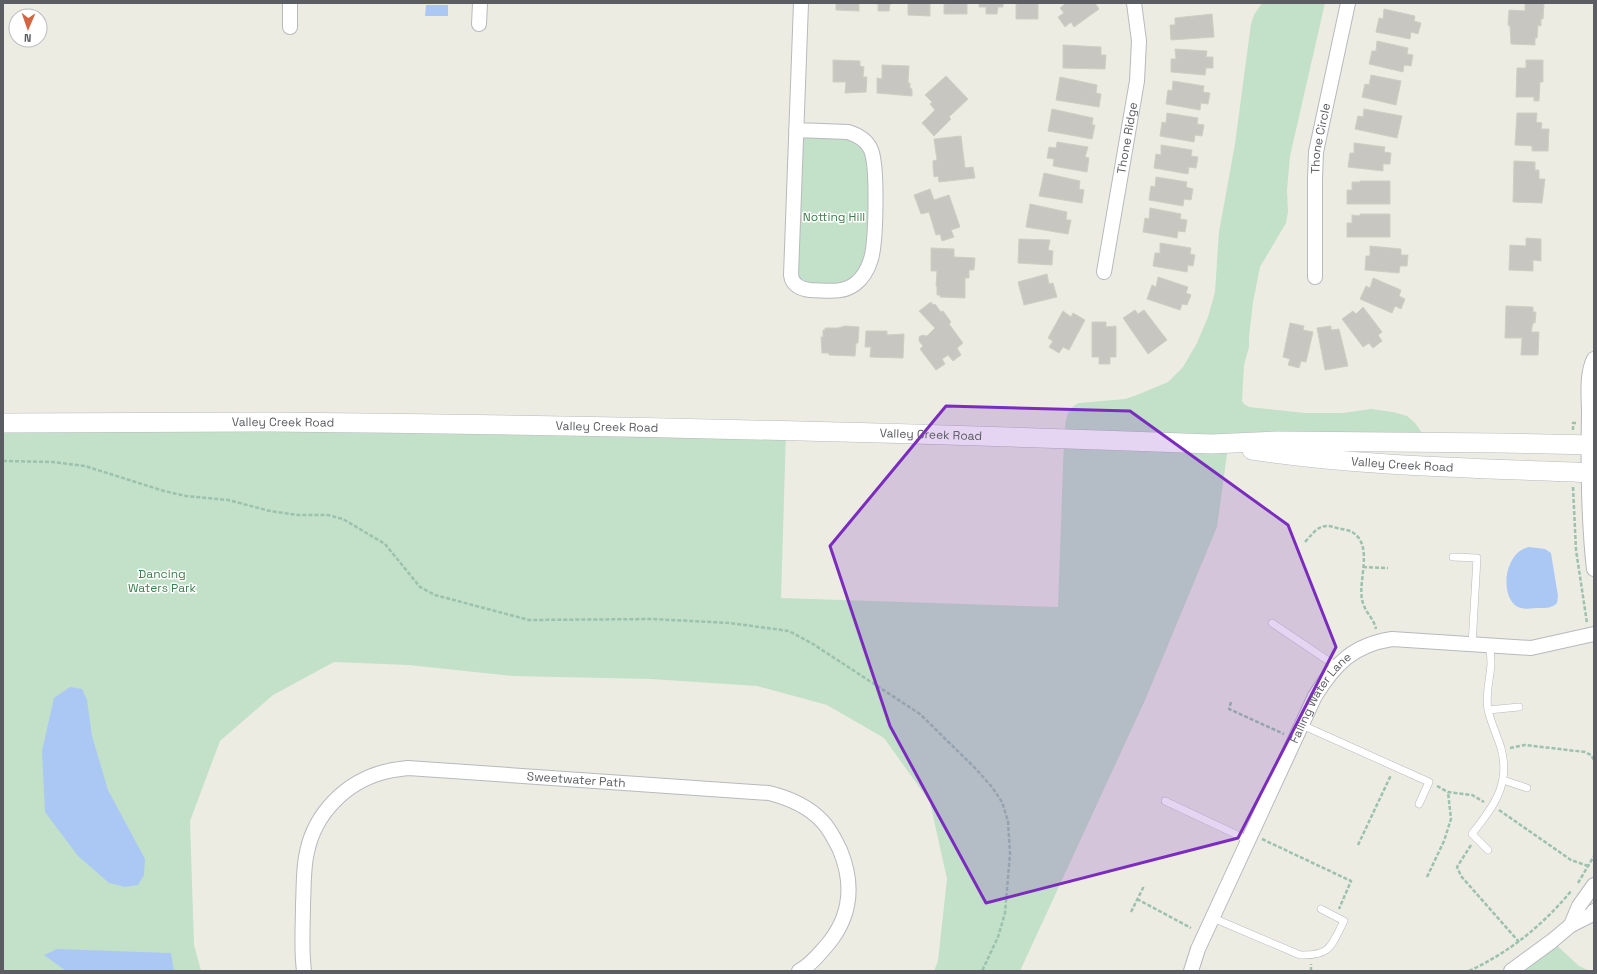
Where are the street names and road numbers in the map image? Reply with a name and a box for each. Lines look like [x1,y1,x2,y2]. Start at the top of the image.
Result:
street label: Thone Ridge [1113,101,1141,175]
street label: Thone Circle [1307,102,1334,174]
street label: Valley Creek Road [232,414,334,431]
street label: Valley Creek Road [555,418,658,436]
street label: Valley Creek Road [879,425,982,444]
street label: Valley Creek Road [1350,453,1454,475]
street label: Falling Water Lane [1286,649,1355,746]
street label: Sweetwater Path [526,768,626,791]

